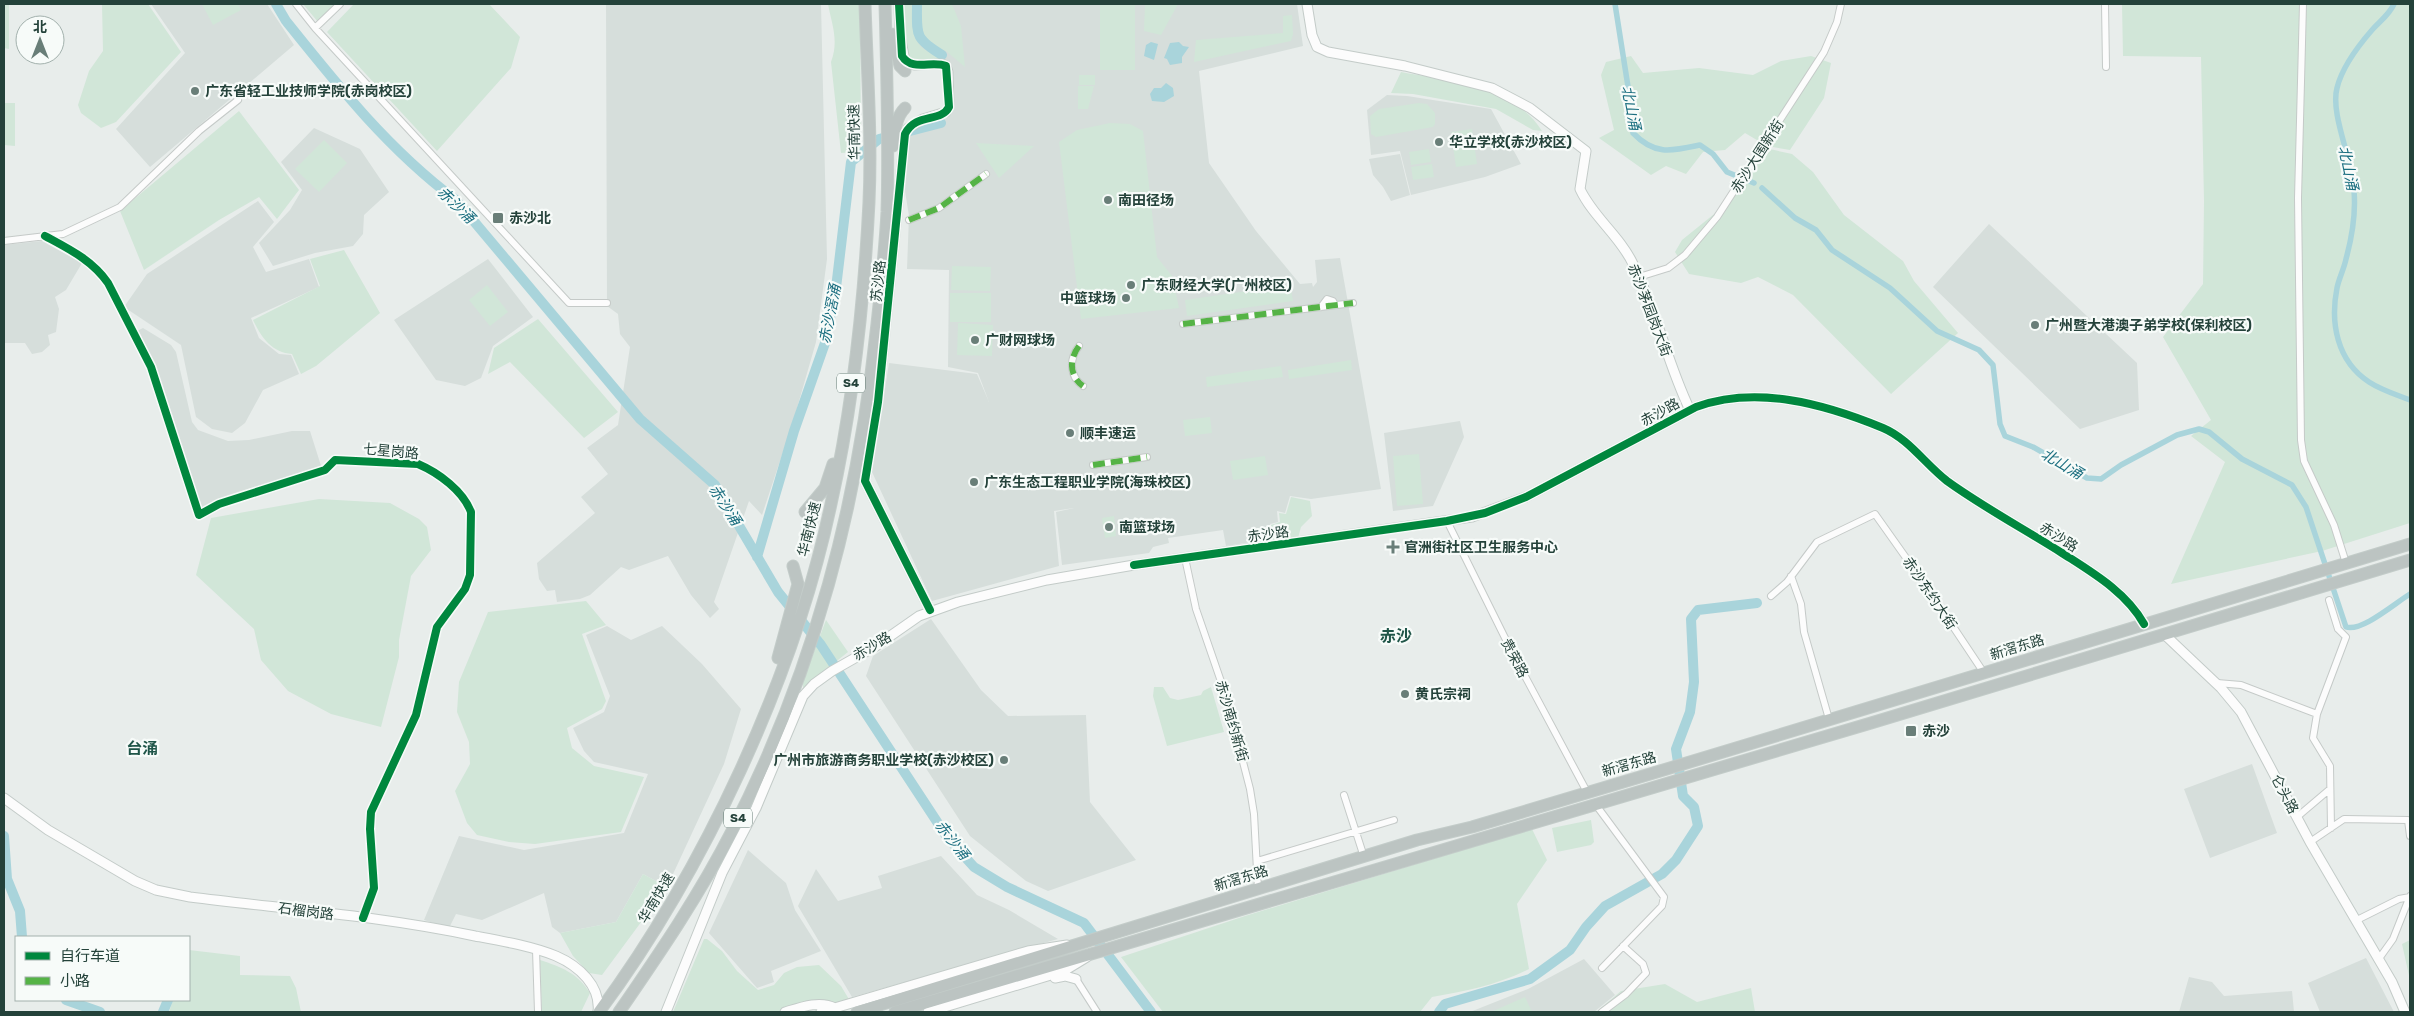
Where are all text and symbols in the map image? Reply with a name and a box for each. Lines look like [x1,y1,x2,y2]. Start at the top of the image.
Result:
north arrow [15,15,65,65]
text: 北 [33,19,47,36]
place label: 广东省轻工业技师学院(赤岗校区) [205,83,412,100]
water label: 北山涌 [1618,84,1645,134]
marker: 广东省轻工业技师学院(赤岗校区) [189,85,201,97]
street label: 华南快速 [846,104,863,160]
street label: 赤沙大围新街 [1727,116,1787,196]
place label: 华立学校(赤沙校区) [1449,134,1572,151]
marker: 华立学校(赤沙校区) [1433,136,1445,148]
water label: 北山涌 [2335,144,2362,194]
water label: 赤沙涌 [434,183,480,228]
place label: 南田径场 [1118,192,1174,209]
marker: 南田径场 [1102,194,1114,206]
place label: 赤沙北 [509,210,551,227]
marker: 赤沙北 [491,211,505,225]
street label: 苏沙路 [868,259,889,303]
street label: 赤沙茅园岗大街 [1624,261,1675,359]
place label: 广东财经大学(广州校区) [1141,277,1292,294]
marker: 广东财经大学(广州校区) [1125,279,1137,291]
water label: 赤沙滘涌 [815,281,845,345]
place label: 中篮球场 [1060,290,1116,307]
marker: 中篮球场 [1120,292,1132,304]
place label: 广州暨大港澳子弟学校(保利校区) [2045,317,2252,334]
marker: 广州暨大港澳子弟学校(保利校区) [2029,319,2041,331]
place label: 广财网球场 [985,332,1055,349]
marker: 广财网球场 [969,334,981,346]
road number: S4 [837,373,865,392]
street label: 赤沙路 [1638,395,1683,430]
place label: 顺丰速运 [1080,425,1136,442]
marker: 顺丰速运 [1064,427,1076,439]
street label: 七星岗路 [362,441,420,462]
water label: 北山涌 [2038,445,2088,484]
place label: 广东生态工程职业学院(海珠校区) [984,474,1191,491]
marker: 广东生态工程职业学院(海珠校区) [968,476,980,488]
water label: 赤沙涌 [705,481,746,530]
street label: 华南快速 [794,500,825,558]
place label: 南篮球场 [1119,519,1175,536]
street label: 赤沙路 [2036,519,2081,556]
marker: 南篮球场 [1103,521,1115,533]
street label: 赤沙路 [1246,523,1290,546]
place label: 官洲街社区卫生服务中心 [1404,539,1558,556]
marker: 官洲街社区卫生服务中心 [1386,540,1400,554]
street label: 赤沙东约大街 [1899,554,1960,633]
district label: 赤沙 [1380,627,1412,646]
street label: 赤沙路 [850,628,895,665]
street label: 新滘东路 [1988,631,2046,664]
street label: 贵荣路 [1497,636,1532,681]
street label: 赤沙南约新街 [1212,678,1251,764]
place label: 黄氏宗祠 [1415,686,1471,703]
marker: 黄氏宗祠 [1399,688,1411,700]
place label: 赤沙 [1922,723,1950,740]
marker: 赤沙 [1904,724,1918,738]
district label: 台涌 [126,739,158,758]
street label: 新滘东路 [1600,749,1658,780]
place label: 广州市旅游商务职业学校(赤沙校区) [773,752,994,769]
marker: 广州市旅游商务职业学校(赤沙校区) [998,754,1010,766]
street label: 仑头路 [2267,772,2302,817]
road number: S4 [724,808,752,828]
water label: 赤沙涌 [931,817,974,865]
street label: 新滘东路 [1212,862,1270,895]
street label: 华南快速 [635,870,678,927]
street label: 石榴岗路 [277,900,335,923]
legend [15,936,190,1001]
text: 自行车道 [60,947,120,965]
text: 小路 [60,972,90,990]

